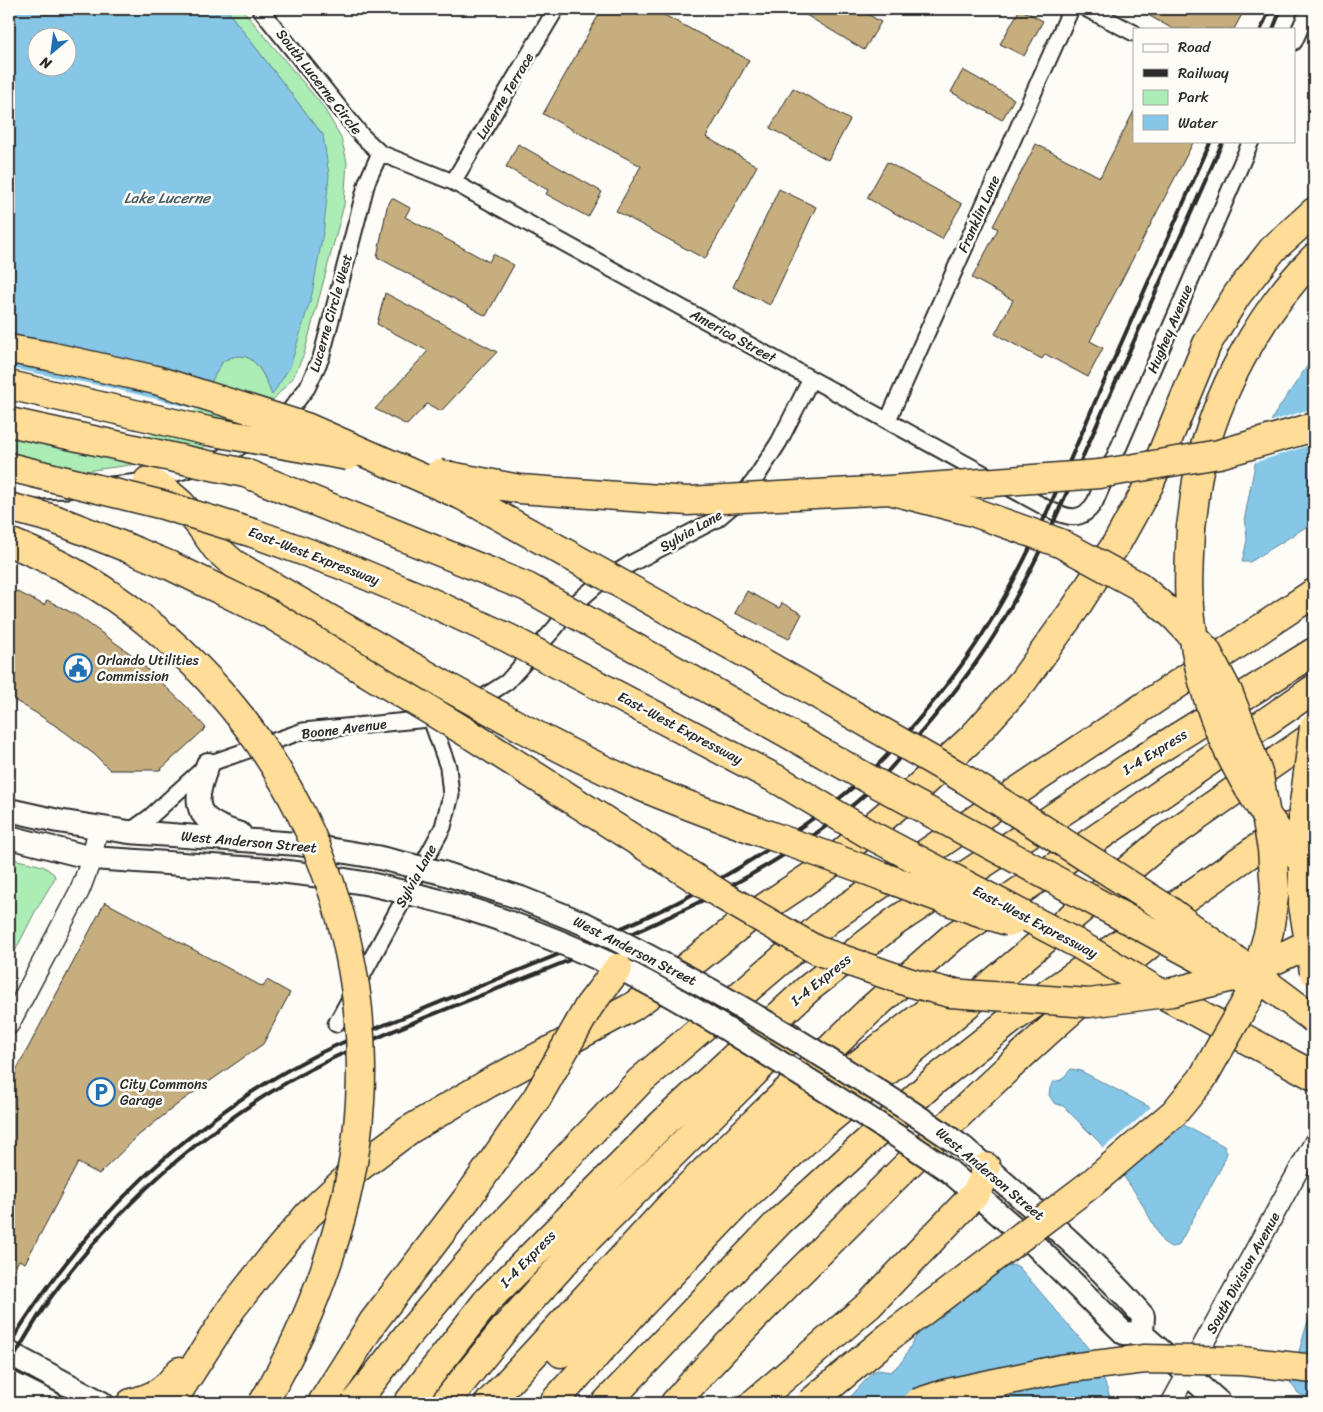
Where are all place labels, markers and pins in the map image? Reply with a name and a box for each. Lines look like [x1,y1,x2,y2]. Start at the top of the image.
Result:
place label: Orlando Utilities Commission [97,648,199,689]
public building icon: Orlando Utilities Commission [63,653,93,683]
place label: City Commons Garage [120,1072,207,1113]
parking icon: City Commons Garage [86,1077,116,1107]

